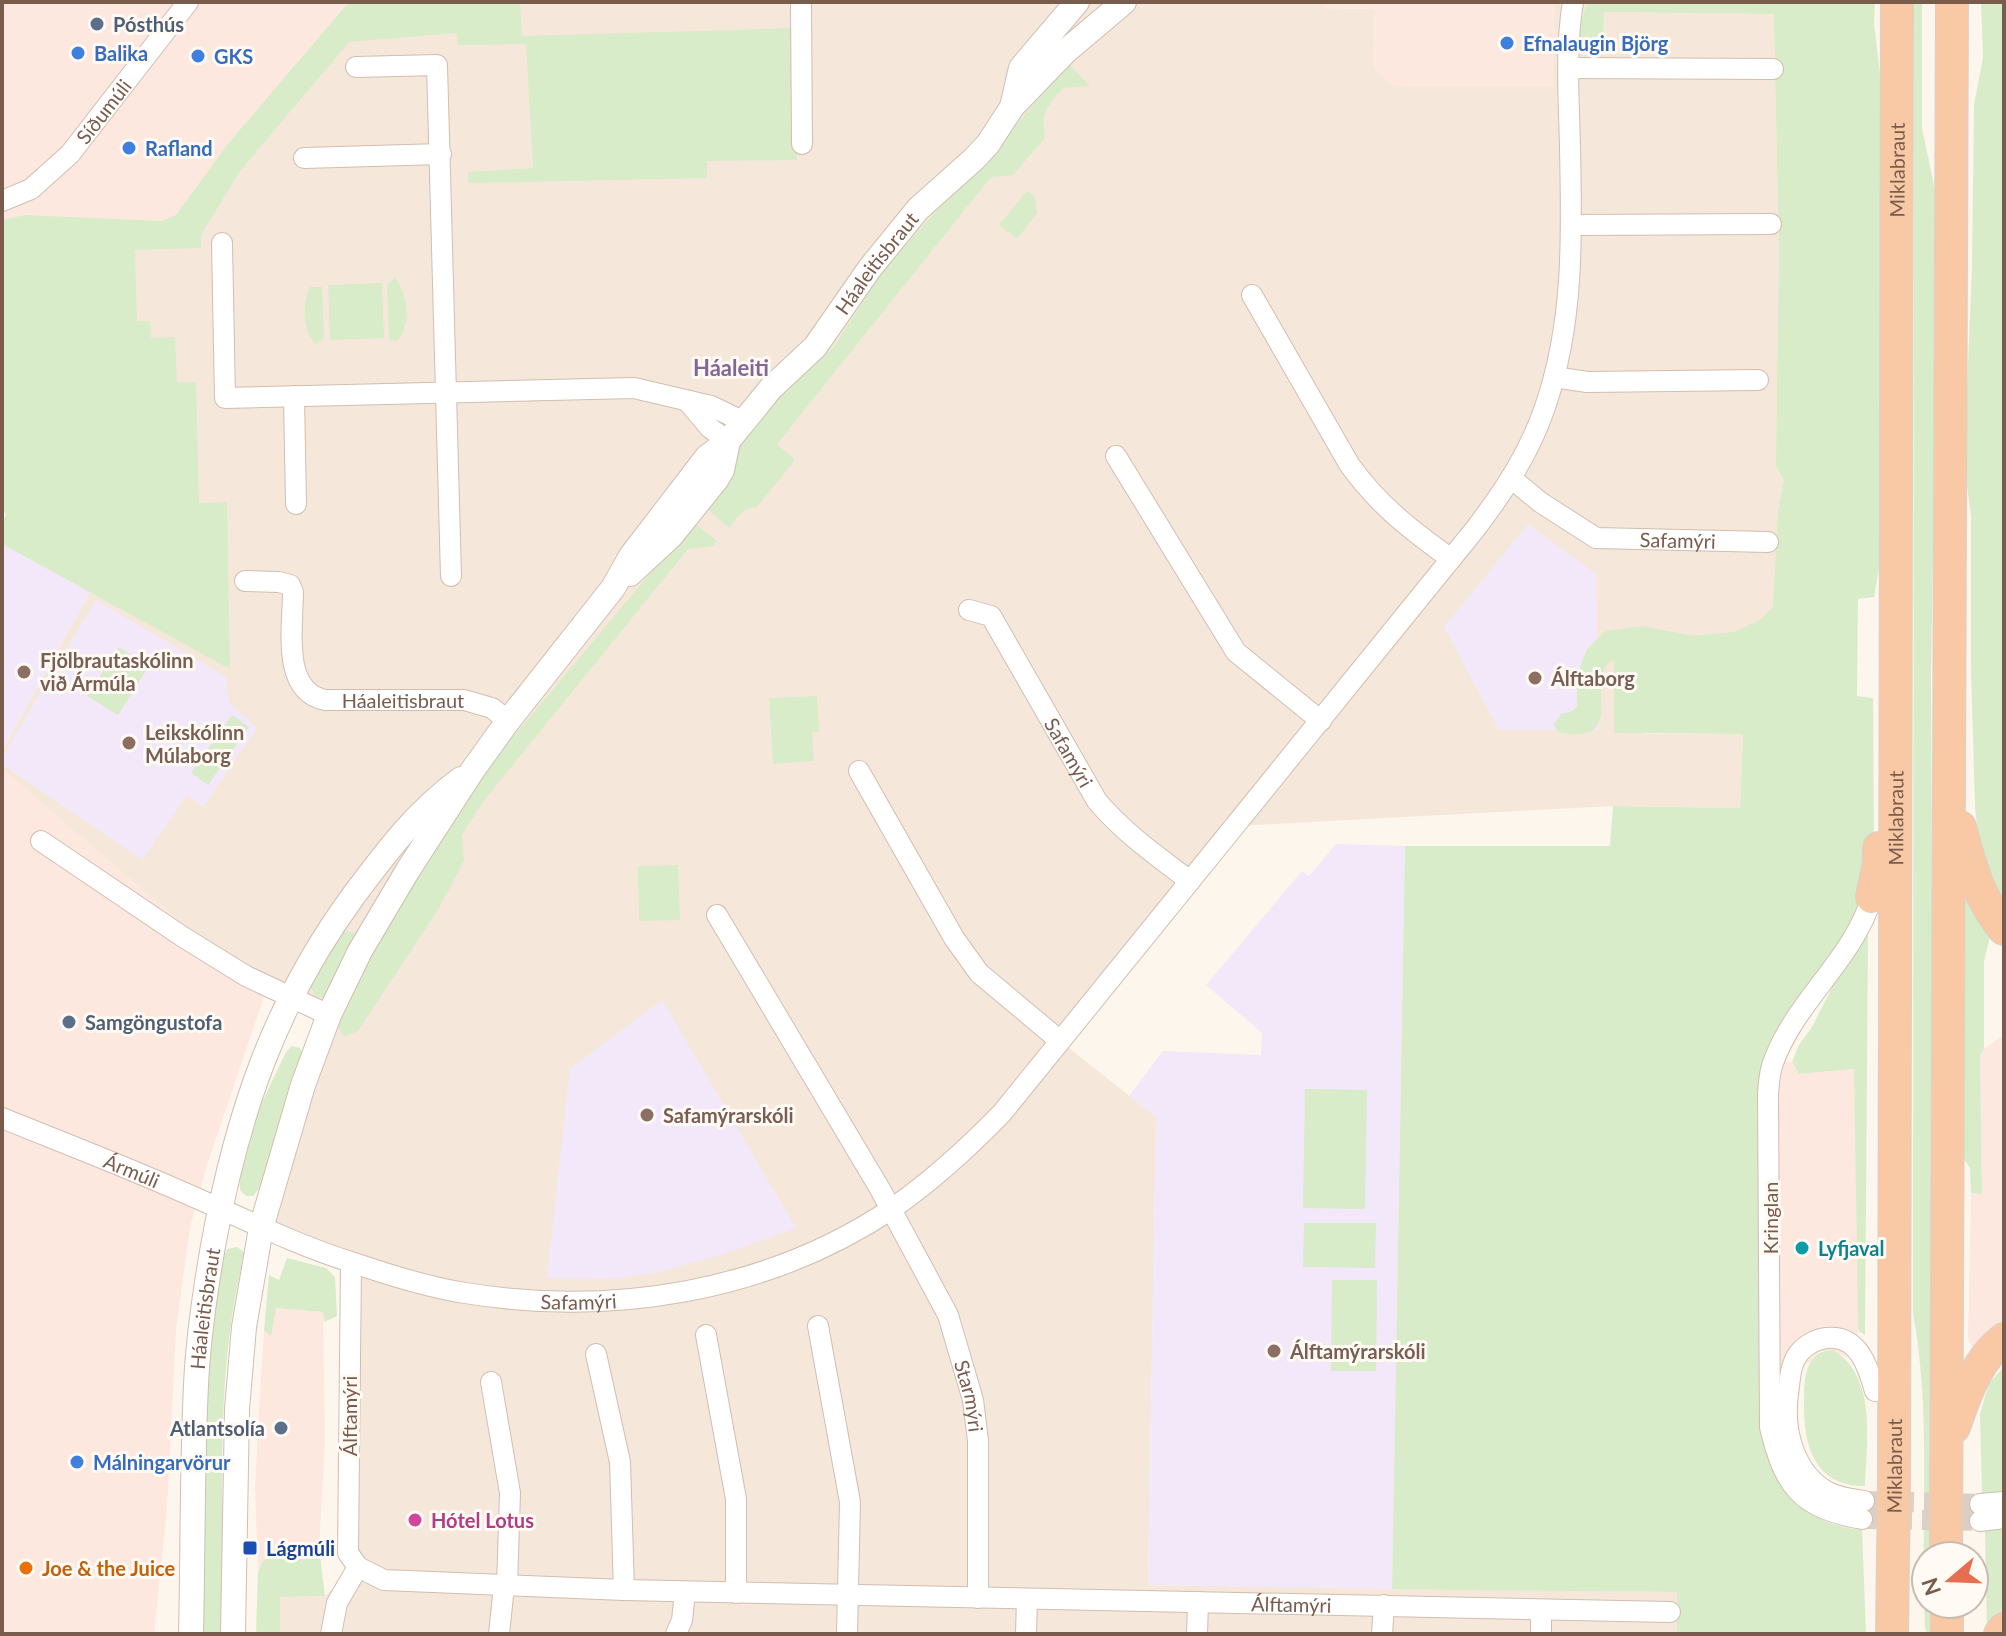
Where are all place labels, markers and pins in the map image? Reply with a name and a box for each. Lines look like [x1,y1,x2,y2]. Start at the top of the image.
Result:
place label: Pósthús [113,12,184,36]
marker: Pósthús [88,15,106,33]
place label: Efnalaugin Björg [1523,31,1669,55]
marker: Efnalaugin Björg [1498,34,1516,52]
place label: Balika [94,41,148,65]
marker: Balika [69,44,87,62]
place label: GKS [214,44,253,68]
marker: GKS [189,47,207,65]
place label: Rafland [145,136,213,160]
marker: Rafland [120,139,138,157]
place label: Fjölbrautaskólinn við Ármúla [40,648,194,695]
marker: Fjölbrautaskólinn við Ármúla [15,663,33,681]
place label: Álftaborg [1550,666,1635,690]
marker: Álftaborg [1526,669,1544,687]
place label: Leikskólinn Múlaborg [145,720,244,767]
marker: Leikskólinn Múlaborg [120,734,138,752]
place label: Samgöngustofa [85,1010,222,1034]
marker: Samgöngustofa [60,1013,78,1031]
place label: Safamýrarskóli [663,1103,794,1127]
marker: Safamýrarskóli [638,1106,656,1124]
place label: Lyfjaval [1818,1236,1885,1260]
marker: Lyfjaval [1793,1239,1811,1257]
place label: Álftamýrarskóli [1289,1339,1426,1363]
marker: Álftamýrarskóli [1265,1342,1283,1360]
place label: Atlantsolía [169,1416,265,1440]
marker: Atlantsolía [272,1419,290,1437]
place label: Málningarvörur [93,1450,231,1474]
marker: Málningarvörur [68,1453,86,1471]
place label: Hótel Lotus [431,1508,534,1532]
marker: Hótel Lotus [406,1511,424,1529]
place label: Lágmúli [266,1536,335,1560]
marker: Lágmúli [241,1539,259,1557]
place label: Joe & the Juice [42,1556,175,1580]
marker: Joe & the Juice [17,1559,35,1577]

